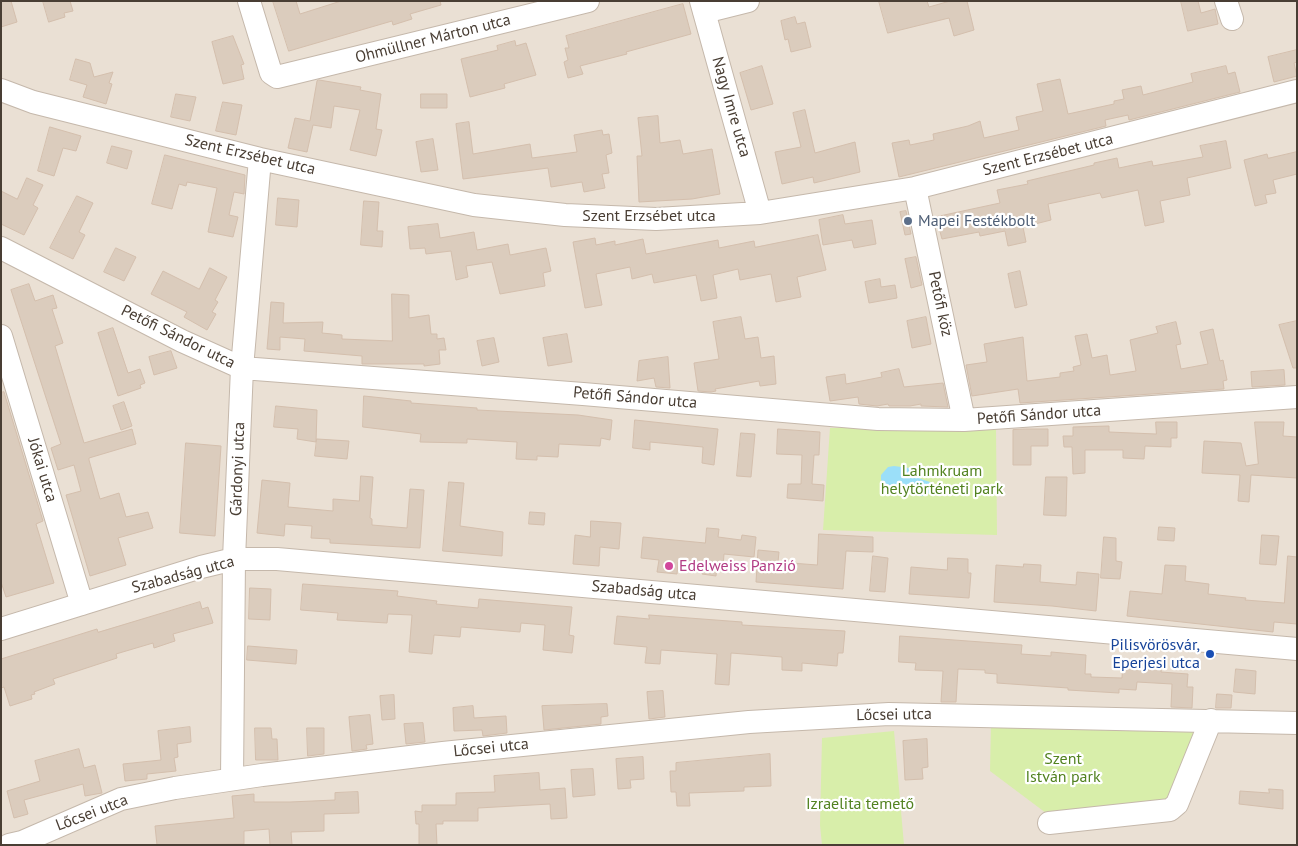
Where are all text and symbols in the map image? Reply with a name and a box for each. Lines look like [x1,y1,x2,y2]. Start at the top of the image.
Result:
street label: Ohmüllner Márton utca [353,10,513,68]
street label: Nagy Imre utca [708,55,754,159]
street label: Szent Erzsébet utca [981,130,1115,180]
street label: Szent Erzsébet utca [183,131,317,179]
street label: Szent Erzsébet utca [582,206,716,226]
place label: Mapei Festékbolt [918,211,1035,231]
marker: Mapei Festékbolt [902,215,914,227]
street label: Petőfi köz [924,270,956,338]
street label: Petőfi Sándor utca [118,301,238,373]
street label: Petőfi Sándor utca [572,383,698,413]
street label: Petőfi Sándor utca [976,401,1102,429]
street label: Gárdonyi utca [227,422,249,516]
street label: Jókai utca [23,435,61,505]
park label: Lahmkruam helytörténeti park [881,461,1003,499]
street label: Szabadság utca [130,552,236,598]
place label: Edelweiss Panzió [679,556,796,576]
marker: Edelweiss Panzió [663,560,675,572]
street label: Szabadság utca [591,577,697,605]
place label: Pilisvörösvár, Eperjesi utca [1110,635,1200,673]
marker: Pilisvörösvár, Eperjesi utca [1204,648,1216,660]
street label: Lőcsei utca [856,705,932,725]
street label: Lőcsei utca [452,735,530,761]
park label: Szent István park [1025,749,1101,787]
street label: Lőcsei utca [53,790,131,836]
park label: Izraelita temető [806,794,914,814]

